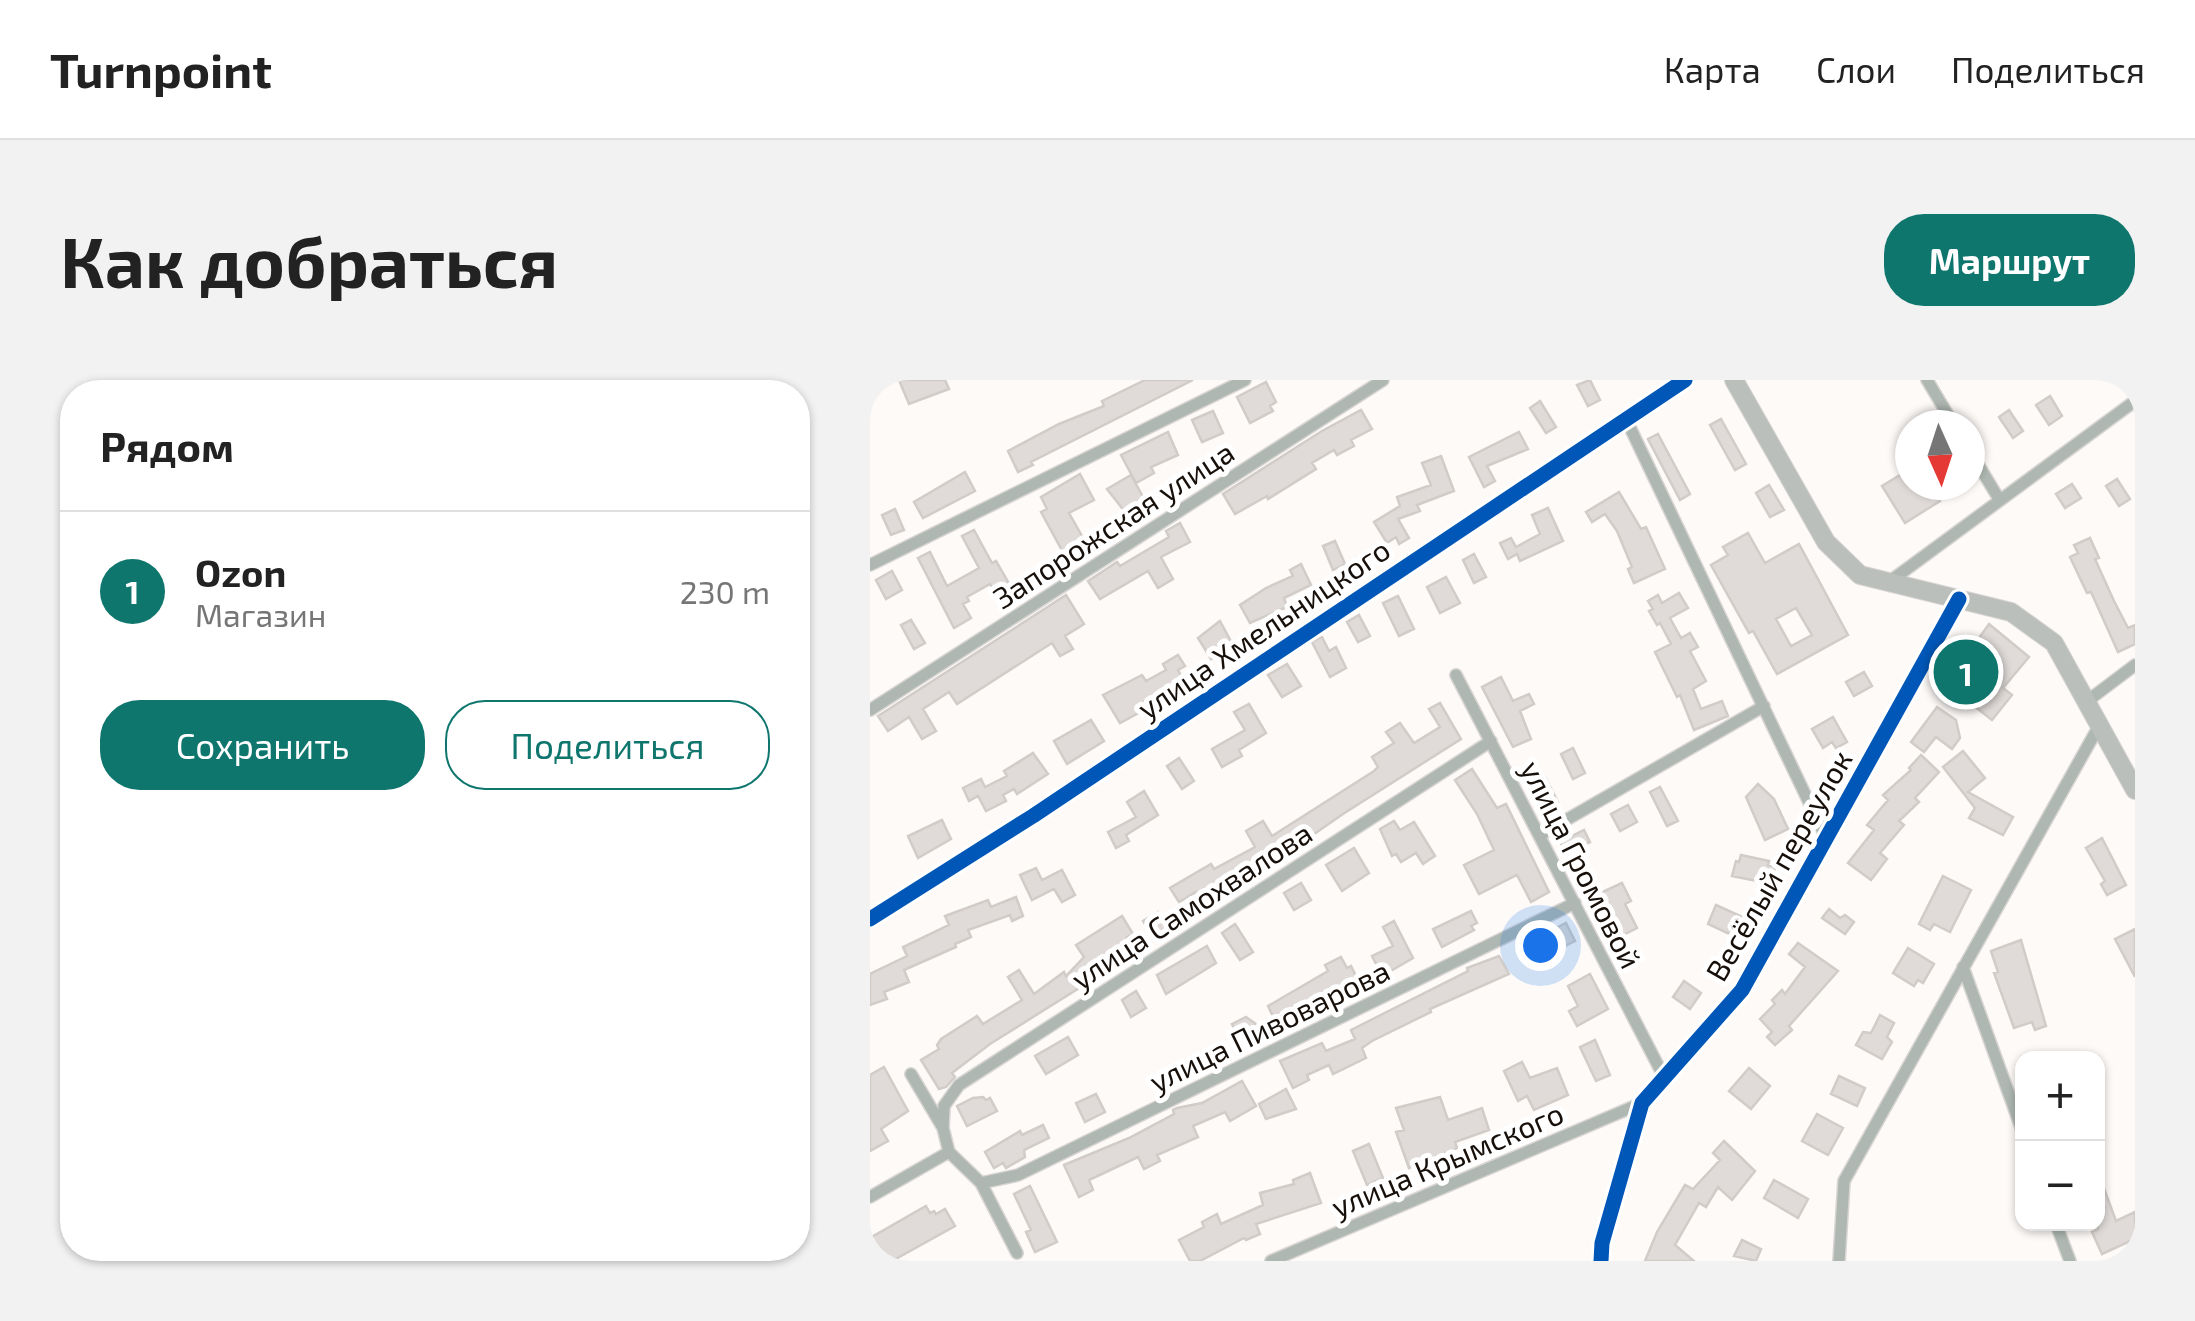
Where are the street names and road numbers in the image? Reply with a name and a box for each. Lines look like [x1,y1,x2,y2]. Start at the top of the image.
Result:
street label: Запорожская улица [986,433,1241,616]
street label: улица Хмельницкого [1130,530,1397,727]
street label: Весёлый переулок [1697,743,1860,987]
street label: улица Громовой [1513,754,1650,974]
street label: улица Самохвалова [1064,814,1319,997]
street label: улица Пивоварова [1143,951,1395,1100]
street label: улица Крымского [1326,1094,1569,1225]

